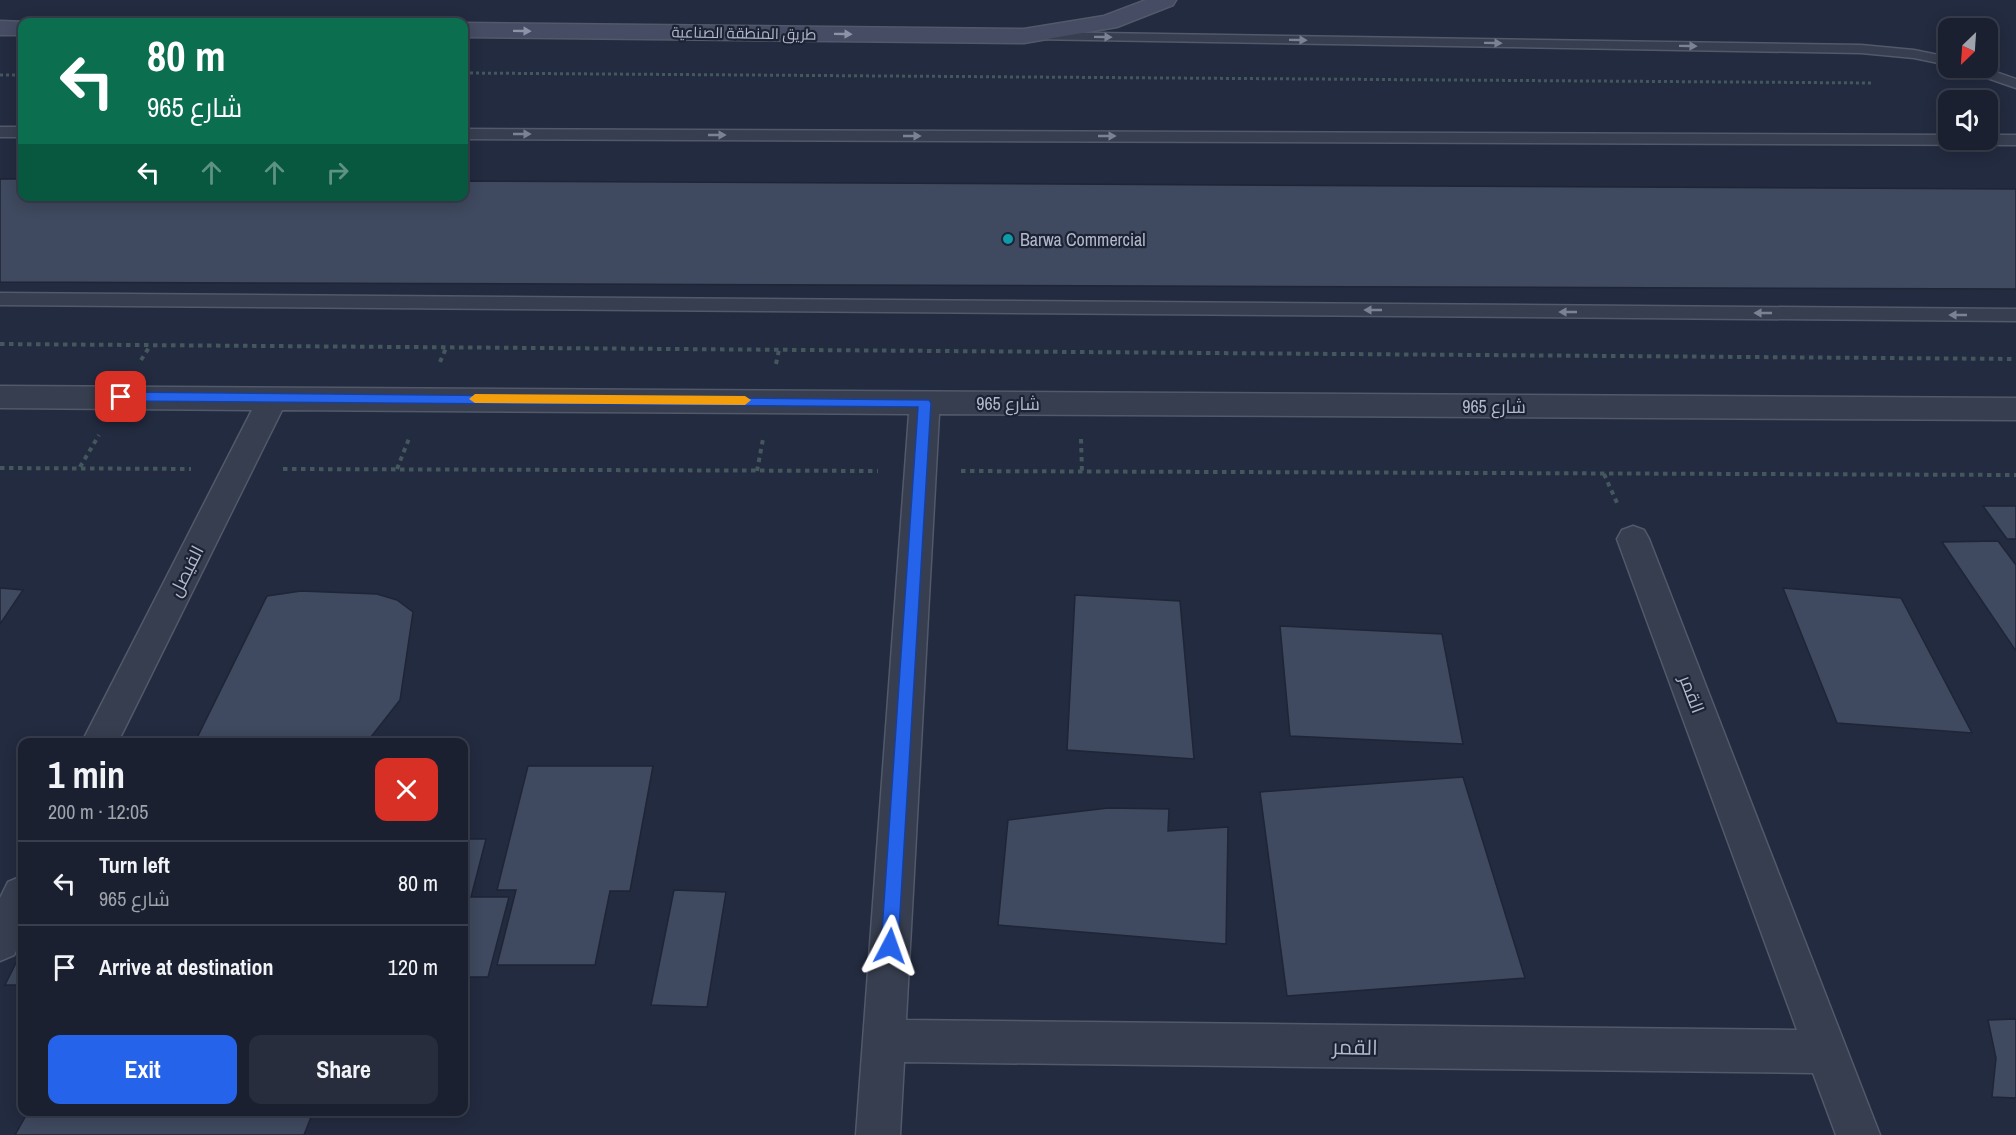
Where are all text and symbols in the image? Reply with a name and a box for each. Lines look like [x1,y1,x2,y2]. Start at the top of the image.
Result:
north arrow [1938,18,1998,78]
map controls [1938,18,1998,150]
street label: طريق المنطقة الصناعية [671,21,817,45]
one-way arrow [512,26,531,36]
text: 80 m [147,28,226,84]
one-way arrow [833,29,852,39]
one-way arrow [1094,32,1113,42]
one-way arrow [1289,35,1308,45]
one-way arrow [1484,38,1503,48]
one-way arrow [1679,41,1698,51]
icon: left [48,42,126,120]
text: شارع 965 [147,89,242,125]
button: sound [1938,90,1998,150]
one-way arrow [512,129,531,139]
one-way arrow [707,130,726,140]
one-way arrow [902,131,921,141]
one-way arrow [1097,132,1116,141]
icon: left [132,156,165,189]
icon: ahead [195,156,228,189]
icon: ahead [258,156,291,189]
icon: right [321,156,354,189]
place label: Barwa Commercial [1020,227,1145,252]
marker: Barwa Commercial [1001,232,1015,246]
one-way arrow [1363,305,1382,315]
one-way arrow [1558,307,1577,317]
one-way arrow [1753,308,1772,318]
one-way arrow [1948,310,1967,320]
pin [95,371,146,422]
icon: arrive [104,380,137,413]
street label: شارع 965 [976,391,1040,416]
street label: شارع 965 [1462,394,1526,419]
street label: الفيصل [162,541,210,601]
street label: القمر [1673,670,1711,717]
text: 1 min [48,751,125,799]
button: close [375,758,438,821]
text: 200 m · 12:05 [48,798,148,825]
text: Turn left [99,850,170,880]
icon: left [48,867,81,900]
text: 80 m [398,868,438,898]
text: شارع 965 [99,885,170,912]
position arrow [858,914,922,978]
icon: arrive [48,951,81,984]
text: Arrive at destination [99,952,273,982]
text: 120 m [388,952,438,982]
street label: القمر [1331,1032,1378,1062]
button: Exit [48,1035,237,1104]
button: Share [249,1035,438,1104]

